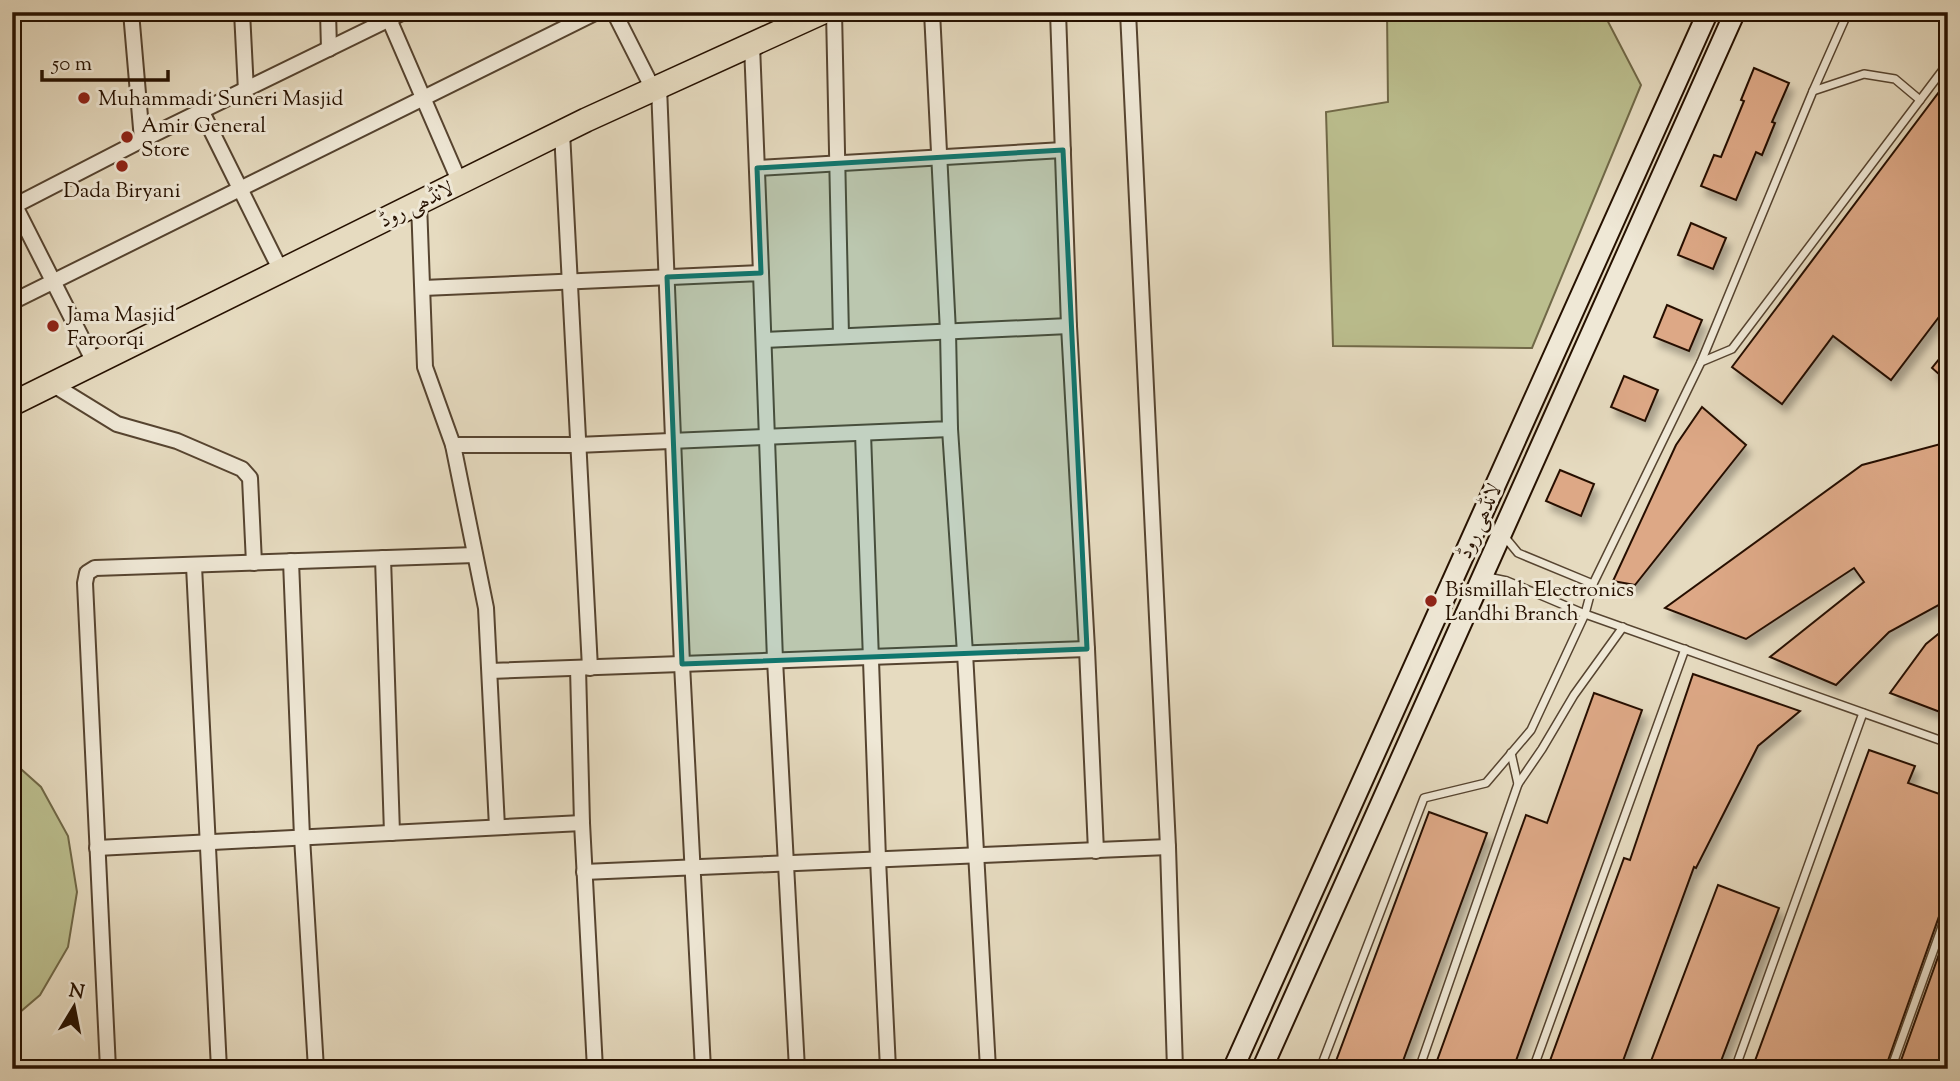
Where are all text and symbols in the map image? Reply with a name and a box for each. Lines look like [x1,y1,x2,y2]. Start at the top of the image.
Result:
scale bar [42,38,168,82]
text: 50 m [51,50,92,80]
place label: Muhammadi Suneri Masjid [98,85,343,115]
marker: Muhammadi Suneri Masjid [76,90,92,106]
place label: Amir General Store [141,112,266,166]
marker: Amir General Store [119,129,135,145]
marker: Dada Biryani [114,158,130,174]
street label: لانڈھی روڈ [375,175,459,237]
place label: Dada Biryani [63,177,181,207]
place label: Jama Masjid Faroorqi [66,301,175,355]
marker: Jama Masjid Faroorqi [45,318,61,334]
street label: لانڈھی روڈ [1451,479,1511,564]
place label: Bismillah Electronics Landhi Branch [1445,576,1634,630]
marker: Bismillah Electronics Landhi Branch [1423,593,1439,609]
north arrow [38,972,108,1042]
text: N [67,978,86,1007]

